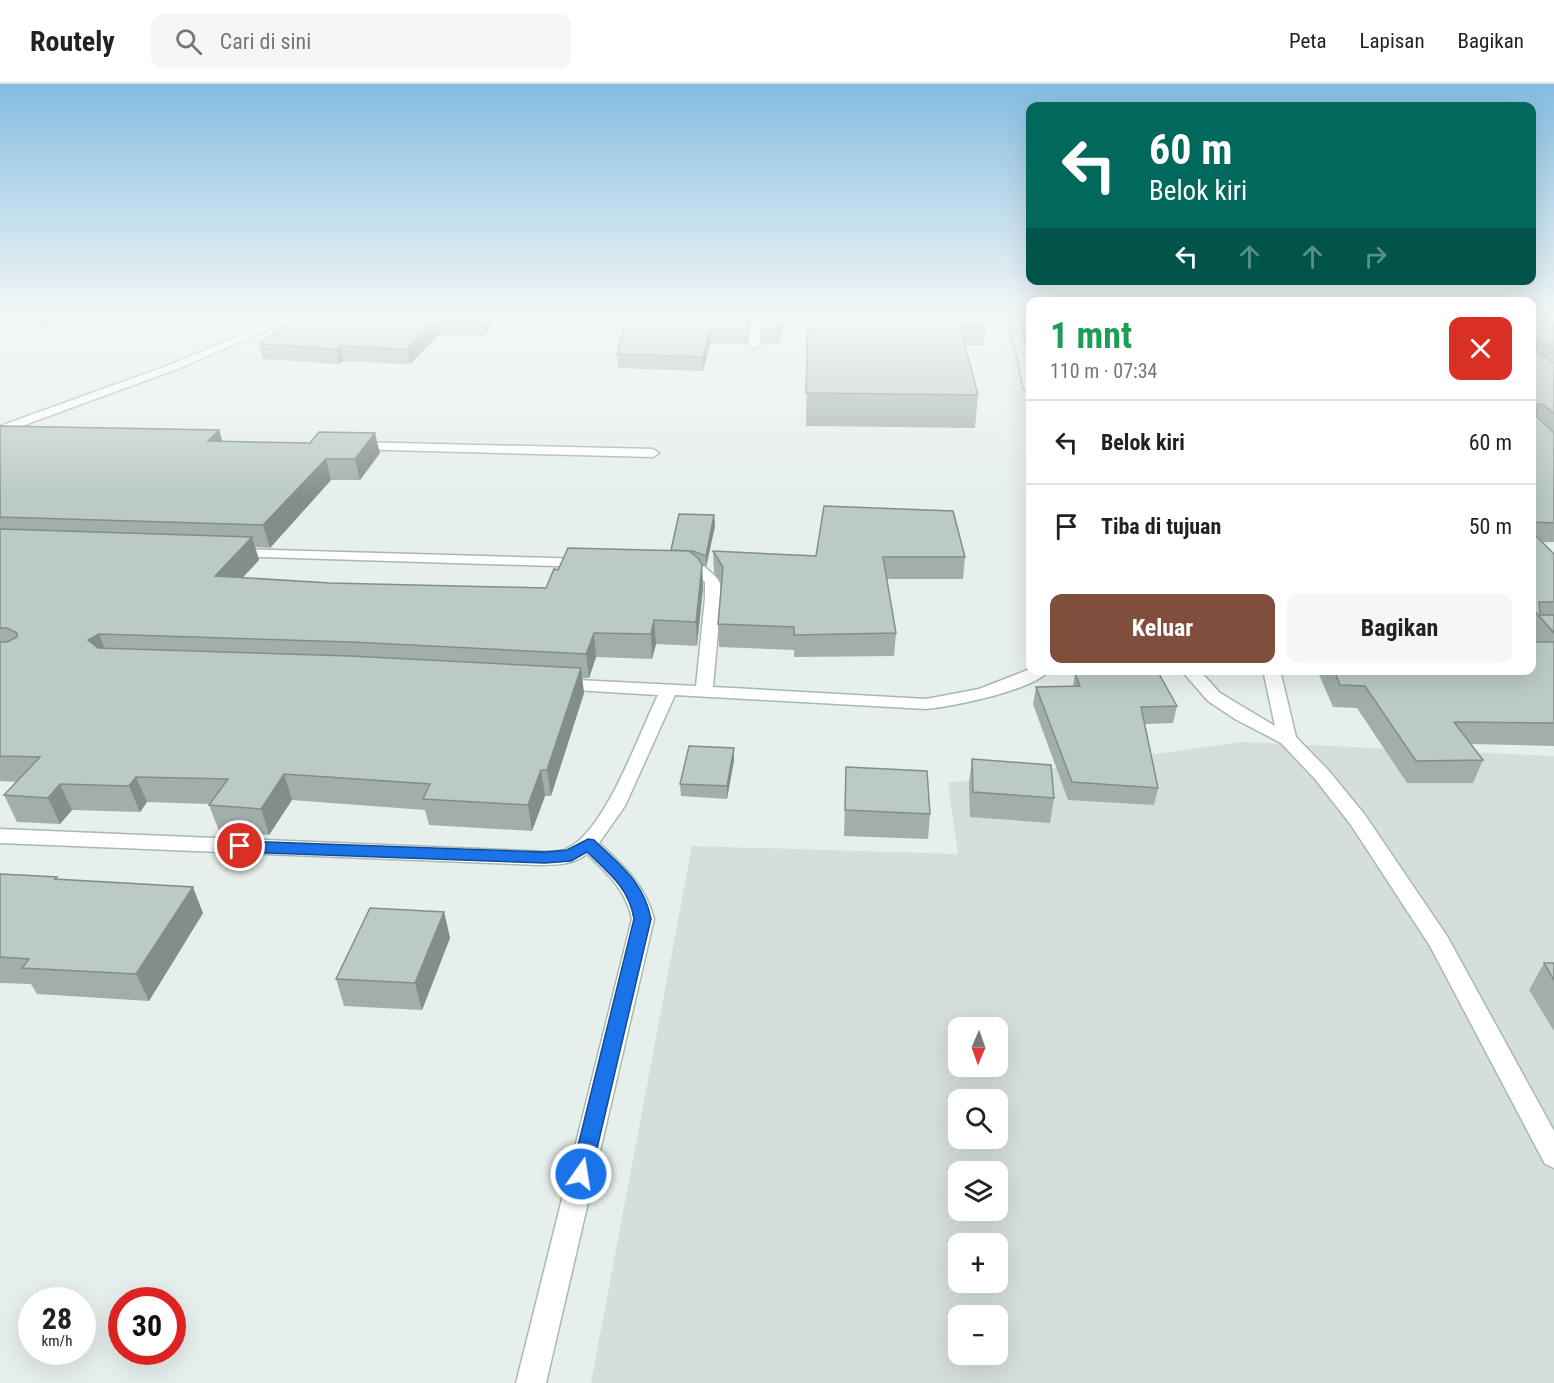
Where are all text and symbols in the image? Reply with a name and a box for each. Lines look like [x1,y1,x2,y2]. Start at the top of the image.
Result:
search box [151,14,571,68]
text: Routely [30,25,115,58]
icon: search [172,25,205,58]
text: Cari di sini [220,29,311,54]
text: Peta [1289,29,1327,53]
text: Lapisan [1360,29,1425,53]
text: Bagikan [1458,29,1524,53]
text: 60 m [1149,125,1232,174]
icon: left [1050,126,1128,204]
text: Belok kiri [1149,175,1247,207]
icon: left [1170,240,1203,273]
icon: ahead [1233,240,1266,273]
icon: ahead [1296,240,1329,273]
icon: right [1359,240,1392,273]
text: 1 mnt [1050,315,1132,357]
button: close [1449,317,1512,380]
text: 110 m · 07:34 [1050,359,1157,383]
icon: left [1050,426,1083,459]
text: Belok kiri [1101,430,1185,455]
text: 60 m [1469,430,1512,455]
icon: arrive [1050,510,1083,543]
text: Tiba di tujuan [1101,514,1221,539]
text: 50 m [1469,514,1512,539]
button: Keluar [1050,594,1275,663]
button: Bagikan [1287,594,1512,663]
pin [214,820,265,871]
icon: arrive [223,829,256,862]
north arrow [948,1017,1008,1077]
map controls [948,1017,1008,1365]
button: search [948,1089,1008,1149]
position arrow [549,1142,613,1206]
button: layers [948,1161,1008,1221]
button: + [948,1233,1008,1293]
speed limit sign: 30 [108,1287,186,1365]
text: 28 [42,1301,72,1336]
button: − [948,1305,1008,1365]
text: km/h [42,1332,72,1350]

